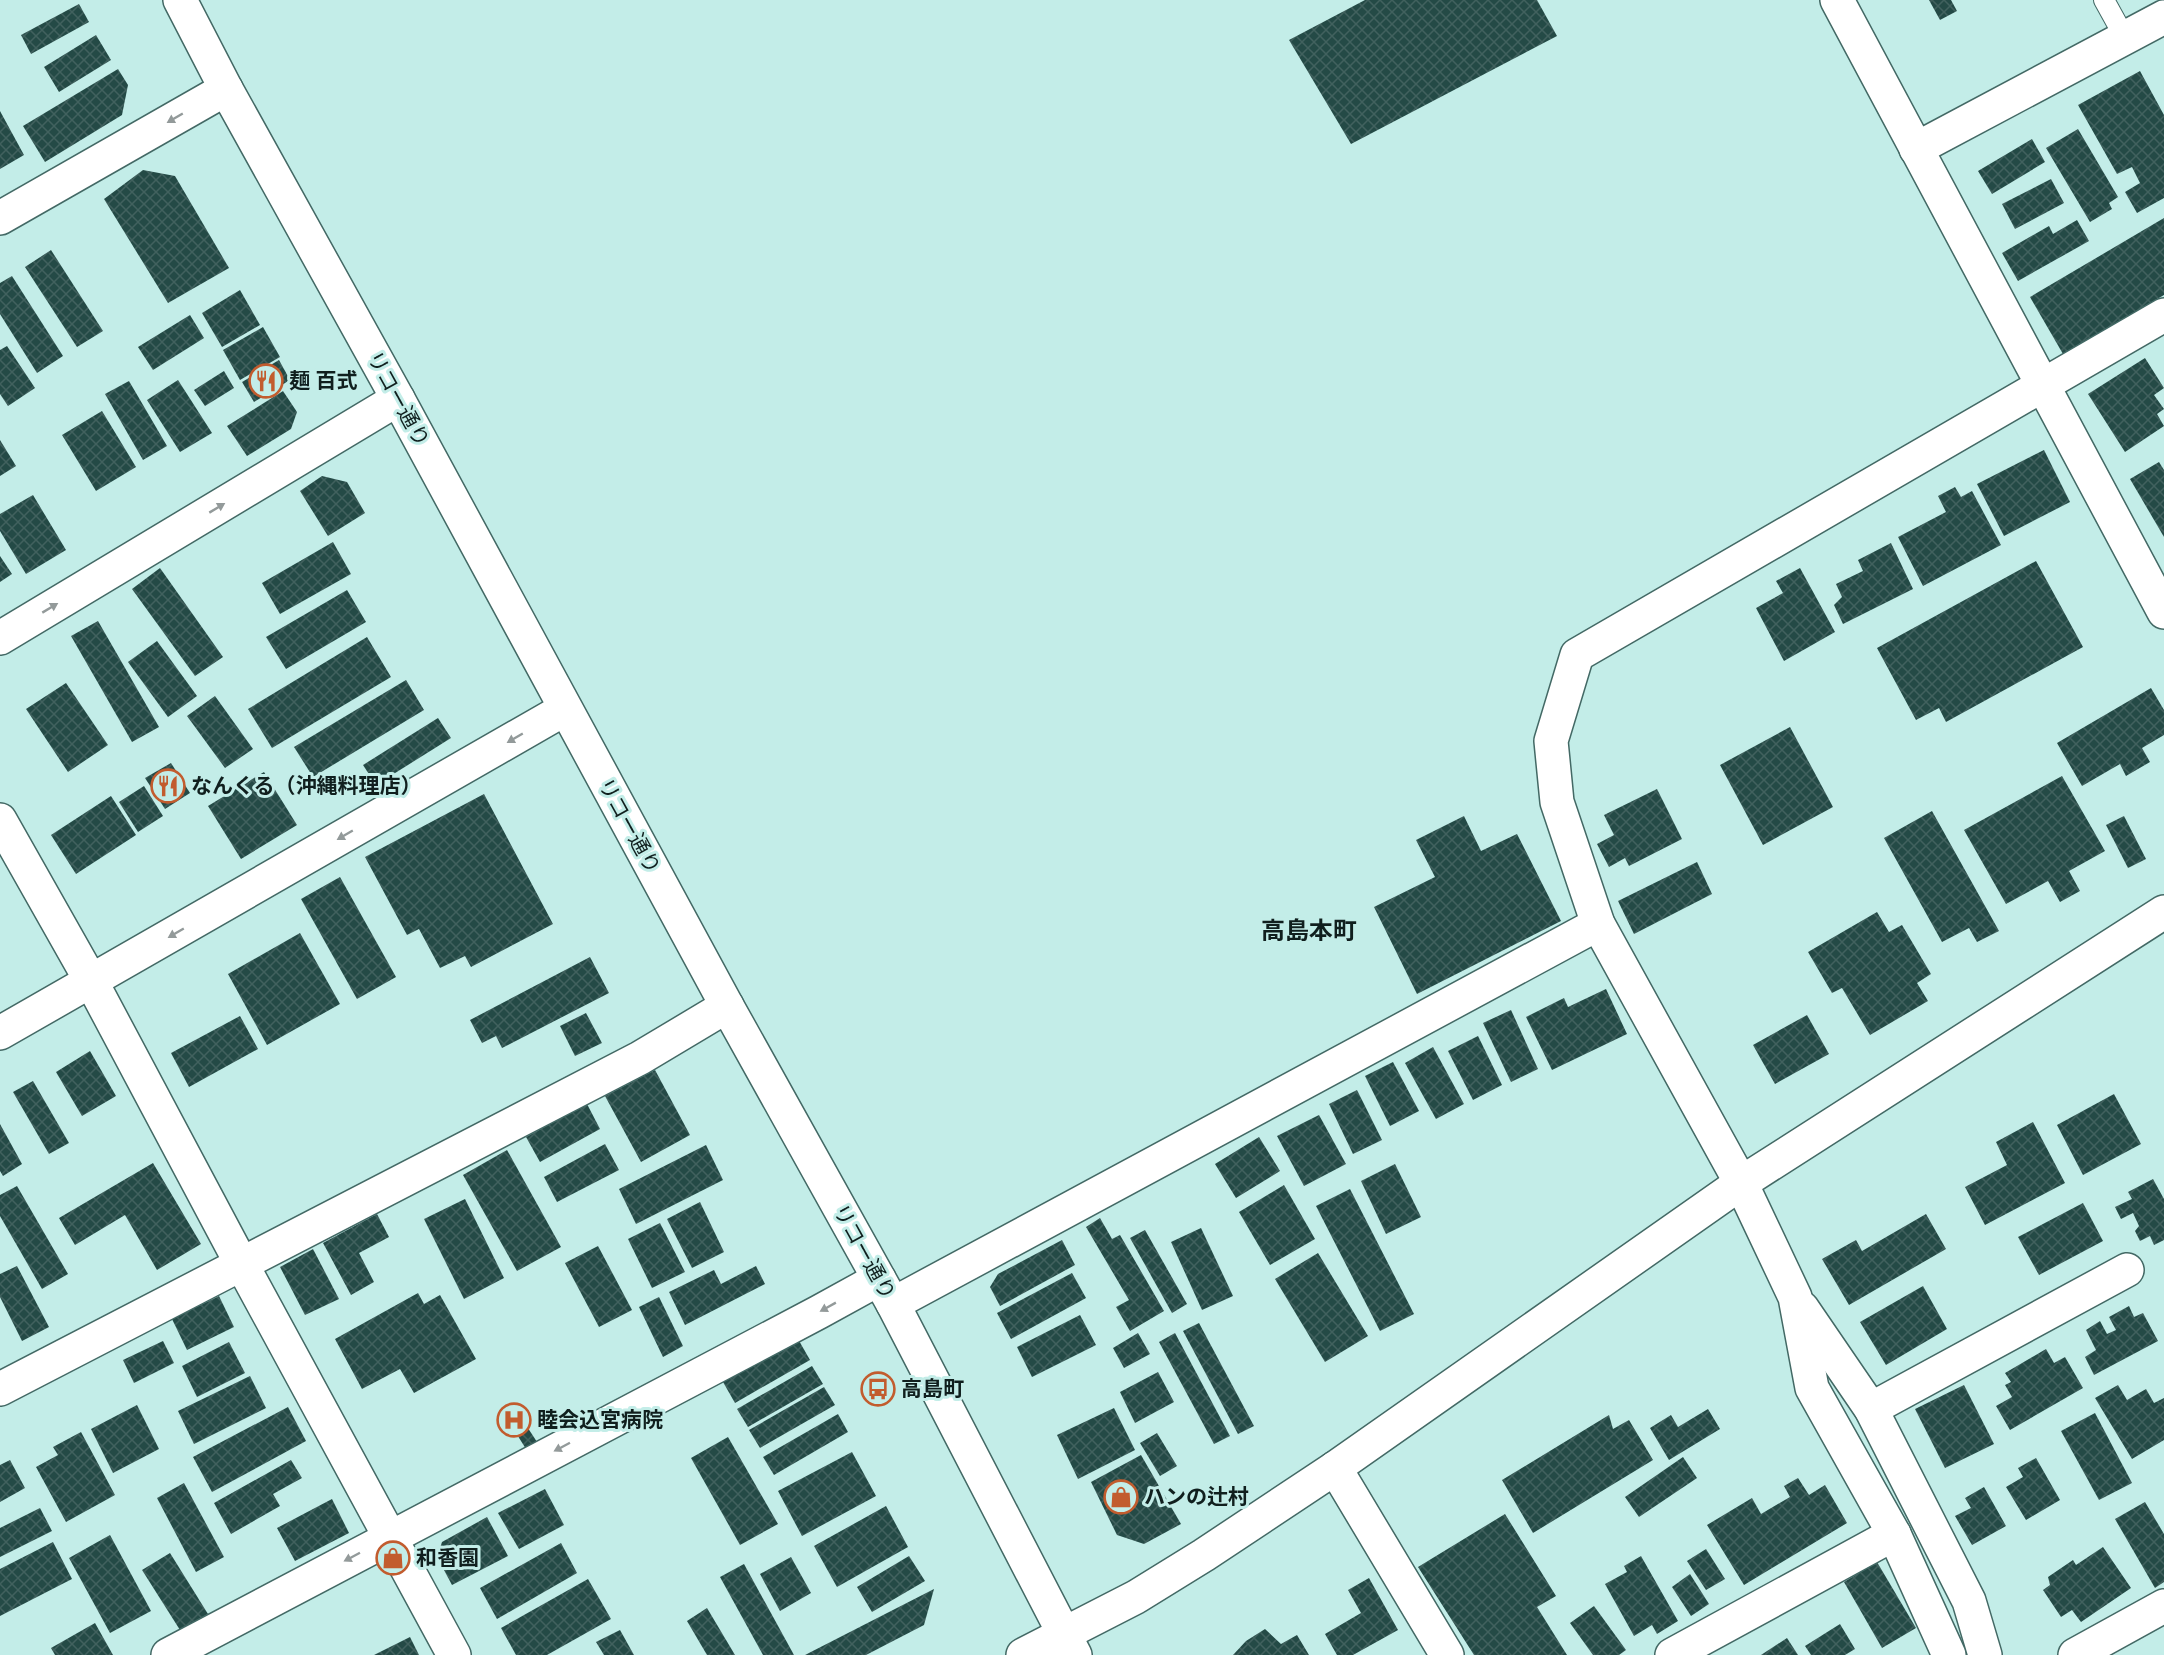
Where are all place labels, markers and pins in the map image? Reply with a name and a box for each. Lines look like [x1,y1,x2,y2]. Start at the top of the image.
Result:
restaurant icon: 麺 百式 [248,363,284,399]
place label: 麺 百式 [289,367,358,394]
restaurant icon: なんくる（沖縄料理店） [150,768,186,804]
place label: なんくる（沖縄料理店） [191,772,422,799]
bus stop icon: 高島町 [860,1371,896,1407]
place label: 高島町 [901,1375,964,1402]
hospital icon: 睦会込宮病院 [496,1402,532,1438]
place label: 睦会込宮病院 [537,1406,663,1433]
shop icon: ハンの辻村 [1103,1479,1139,1515]
place label: ハンの辻村 [1144,1483,1249,1510]
shop icon: 和香園 [375,1540,411,1576]
place label: 和香園 [416,1544,479,1571]

